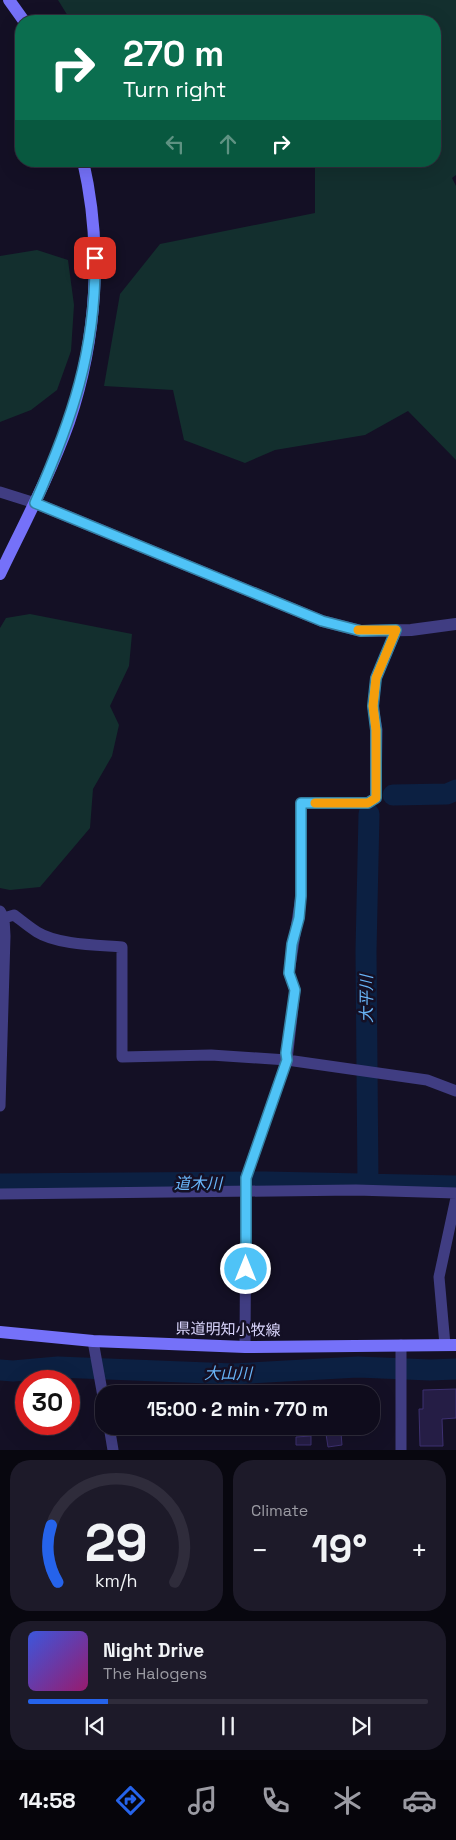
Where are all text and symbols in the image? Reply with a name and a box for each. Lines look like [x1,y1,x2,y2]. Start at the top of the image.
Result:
text: 270 m [123,32,224,76]
icon: right [40,35,105,100]
text: Turn right [123,75,226,103]
icon: left [161,130,189,158]
icon: ahead [214,130,242,158]
icon: right [267,130,295,158]
pin [74,237,116,279]
icon: arrive [81,244,109,272]
water label: 大平川 [356,973,377,1023]
water label: 道木川 [174,1173,224,1194]
position arrow [219,1242,271,1294]
street label: 県道明知小牧線 [175,1319,281,1339]
water label: 大山川 [204,1363,254,1384]
speed limit sign: 30 [15,1370,80,1435]
text: 15:00 · 2 min · 770 m [147,1397,328,1422]
text: Climate [251,1500,308,1521]
text: 29 [85,1510,148,1576]
text: 19° [312,1525,367,1573]
text: − [251,1532,268,1568]
text: + [411,1532,428,1568]
text: km/h [95,1569,138,1592]
text: Night Drive [103,1638,204,1663]
text: The Halogens [103,1663,207,1684]
icon: previous [81,1712,109,1740]
icon: pause [214,1712,242,1740]
icon: next [347,1712,375,1740]
icon: directions [113,1783,148,1818]
icon: music [185,1783,220,1818]
icon: phone [258,1783,293,1818]
icon: climate [330,1783,365,1818]
icon: car [402,1783,437,1818]
text: 14:58 [19,1786,76,1814]

